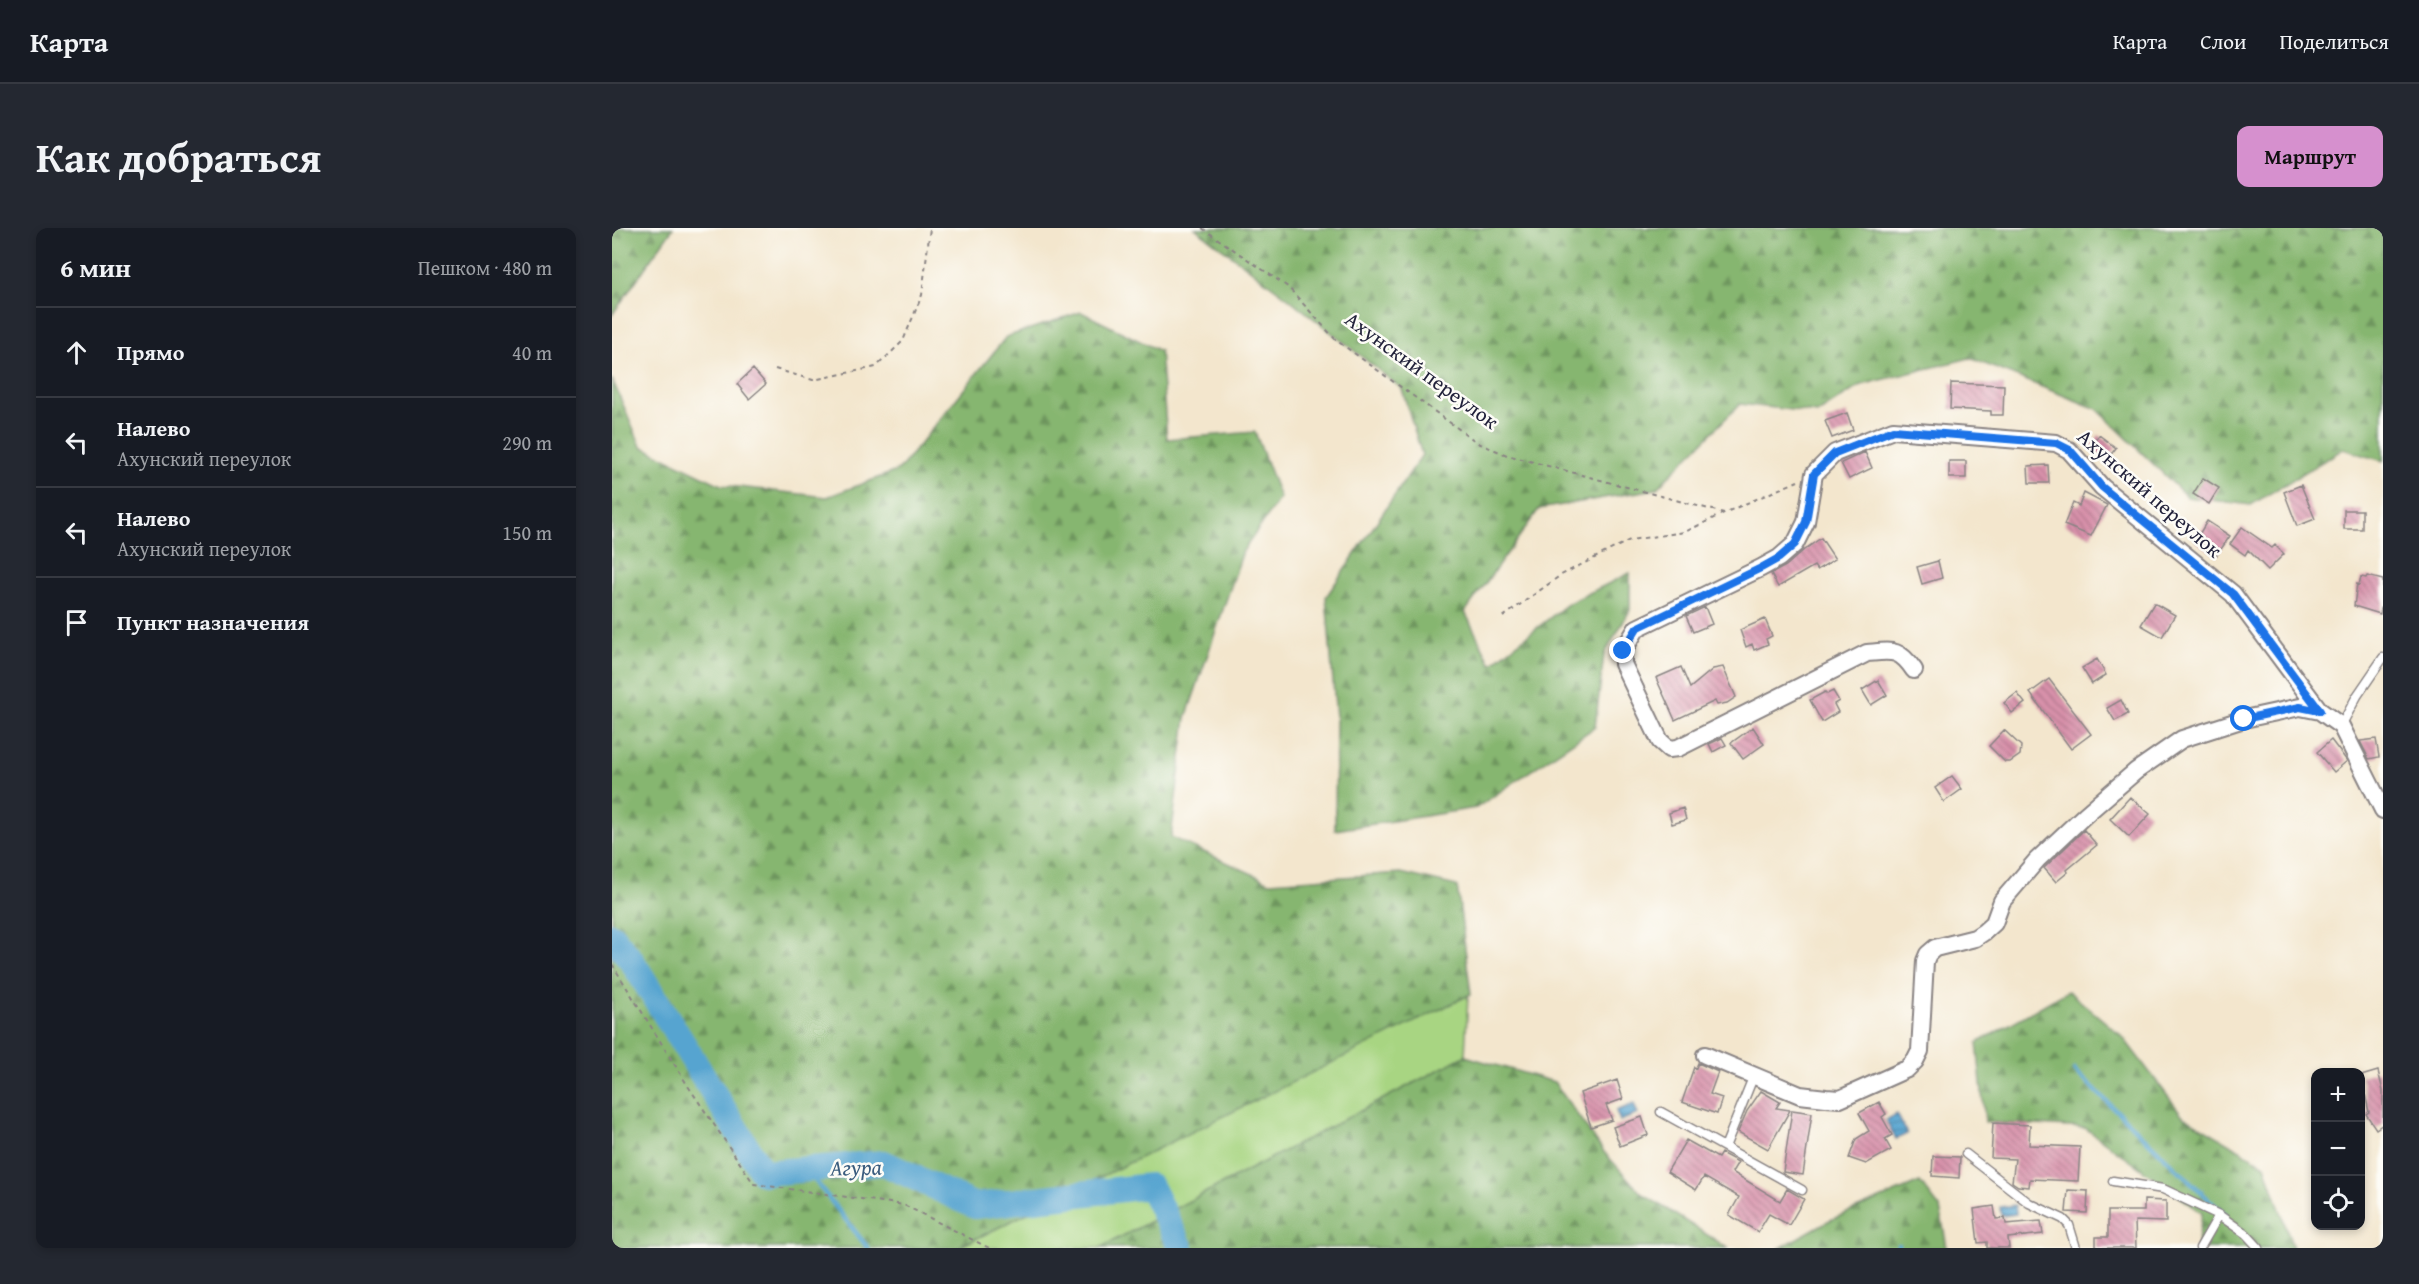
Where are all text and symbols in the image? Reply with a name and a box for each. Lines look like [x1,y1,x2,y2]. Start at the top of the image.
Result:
text: Карта [30,21,108,62]
text: Карта [2113,26,2167,57]
text: Слои [2200,26,2246,57]
text: Поделиться [2279,26,2389,57]
text: Как добраться [36,126,321,187]
button: Маршрут [2237,126,2383,187]
text: 6 мин [60,248,131,287]
text: Пешком · 480 m [418,253,552,282]
street label: Ахунский переулок [1339,304,1505,436]
icon: ahead [60,336,93,369]
text: Прямо [117,336,184,368]
text: 40 m [512,338,552,367]
text: Налево [117,412,190,444]
street label: Ахунский переулок [2071,421,2229,565]
icon: left [60,426,93,459]
text: 290 m [502,428,552,457]
text: Ахунский переулок [117,444,291,473]
text: Налево [117,502,190,534]
icon: left [60,516,93,549]
text: 150 m [502,518,552,547]
text: Ахунский переулок [117,534,291,563]
icon: arrive [60,606,93,639]
text: Пункт назначения [117,606,309,638]
route end [1609,637,1635,663]
route start [2230,705,2256,731]
map controls [2311,1068,2365,1230]
button: + [2311,1068,2365,1122]
button: − [2311,1122,2365,1176]
water label: Агура [829,1151,882,1183]
button: locate [2311,1176,2365,1230]

